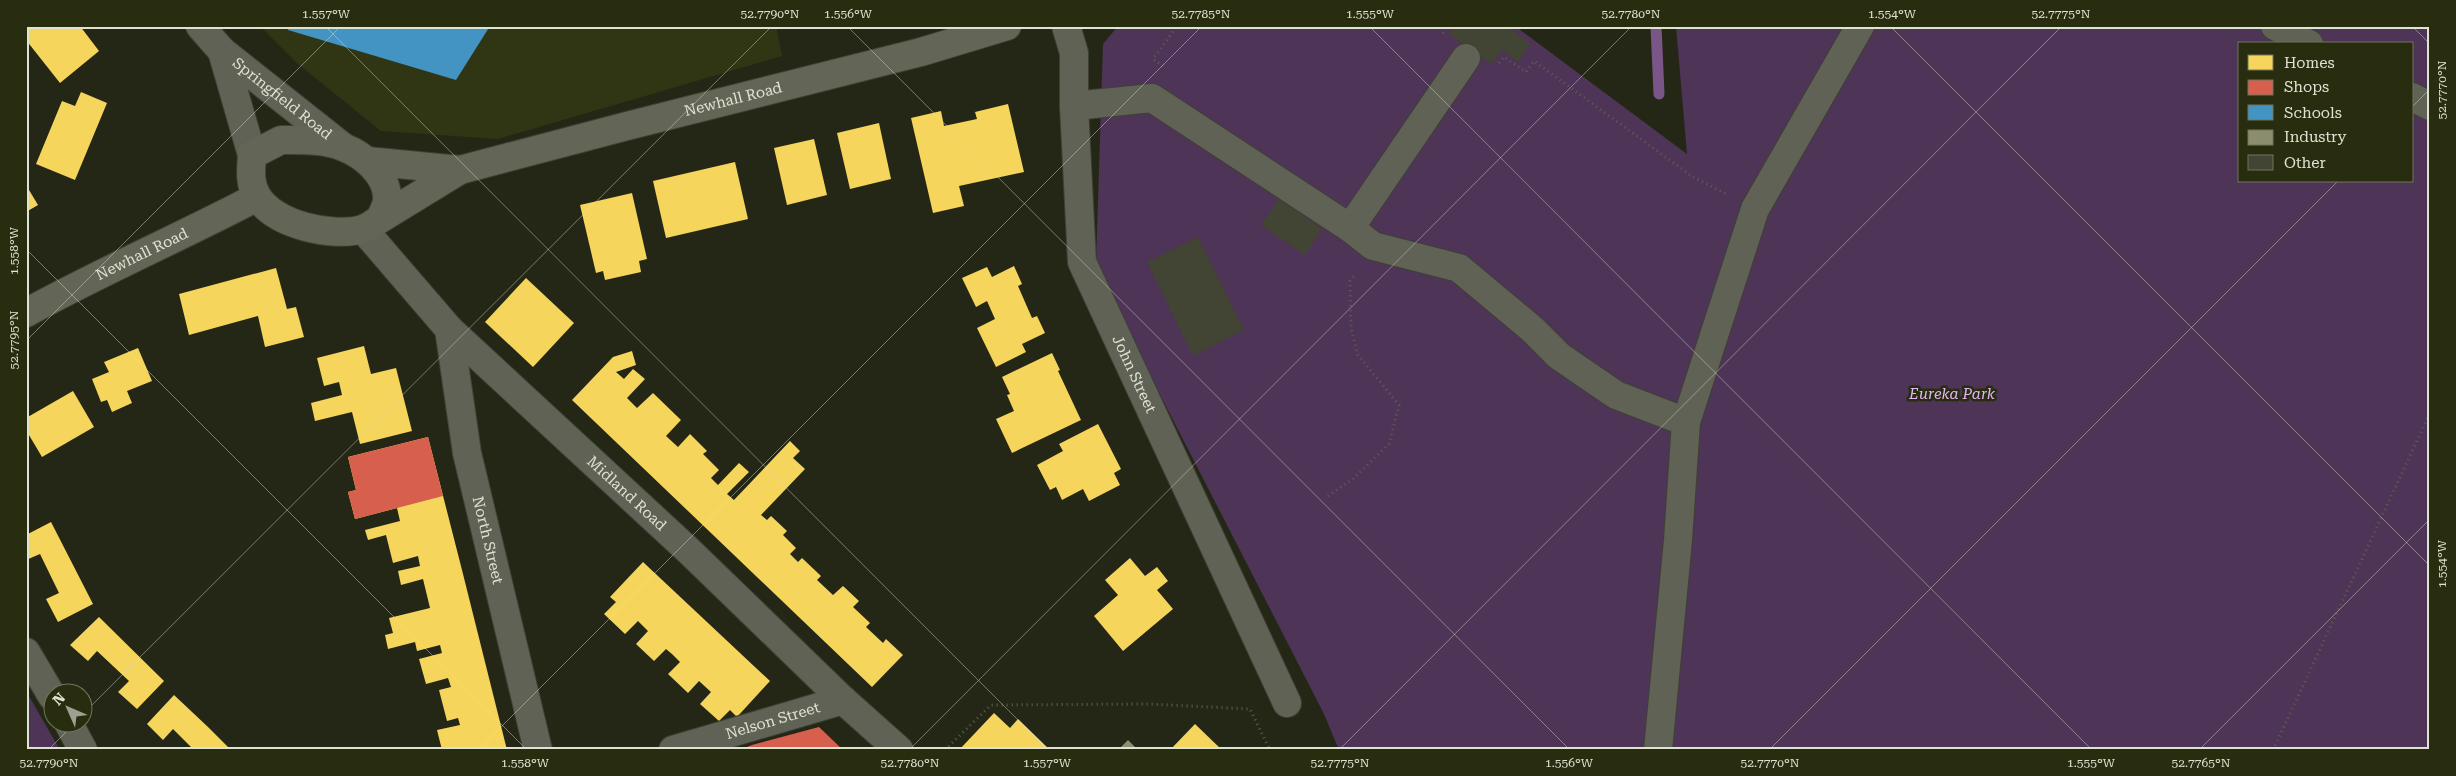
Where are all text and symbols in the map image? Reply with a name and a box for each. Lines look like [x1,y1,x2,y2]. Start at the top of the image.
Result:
text: 1.557°W [302,7,351,21]
text: 52.7790°N [741,7,800,21]
text: 1.556°W [824,7,873,21]
text: 52.7785°N [1172,7,1231,21]
text: 1.555°W [1346,7,1395,21]
text: 52.7780°N [1602,7,1661,21]
text: 1.554°W [1868,7,1917,21]
text: 52.7775°N [2032,7,2091,21]
legend [2238,42,2414,182]
street label: Springfield Road [229,54,336,144]
text: Homes [2284,54,2335,72]
text: 52.7770°N [2435,60,2449,119]
street label: Newhall Road [682,78,784,120]
text: Shops [2284,78,2329,96]
text: Schools [2284,104,2342,122]
text: Industry [2284,128,2346,146]
text: Other [2284,154,2326,172]
street label: Newhall Road [93,224,191,284]
text: 1.558°W [7,226,21,275]
text: 52.7795°N [7,310,21,369]
street label: John Street [1108,332,1160,416]
park label: Eureka Park [1908,385,1996,403]
street label: Midland Road [583,452,670,535]
street label: North Street [469,495,507,586]
text: 1.554°W [2435,539,2449,588]
north arrow [42,684,92,734]
text: N [49,689,68,708]
street label: Nelson Street [723,698,822,743]
text: 52.7790°N [20,756,79,770]
text: 1.558°W [501,756,550,770]
text: 52.7780°N [881,756,940,770]
text: 1.557°W [1023,756,1072,770]
text: 52.7775°N [1311,756,1370,770]
text: 1.556°W [1545,756,1594,770]
text: 52.7770°N [1741,756,1800,770]
text: 1.555°W [2067,756,2116,770]
text: 52.7765°N [2172,756,2231,770]

